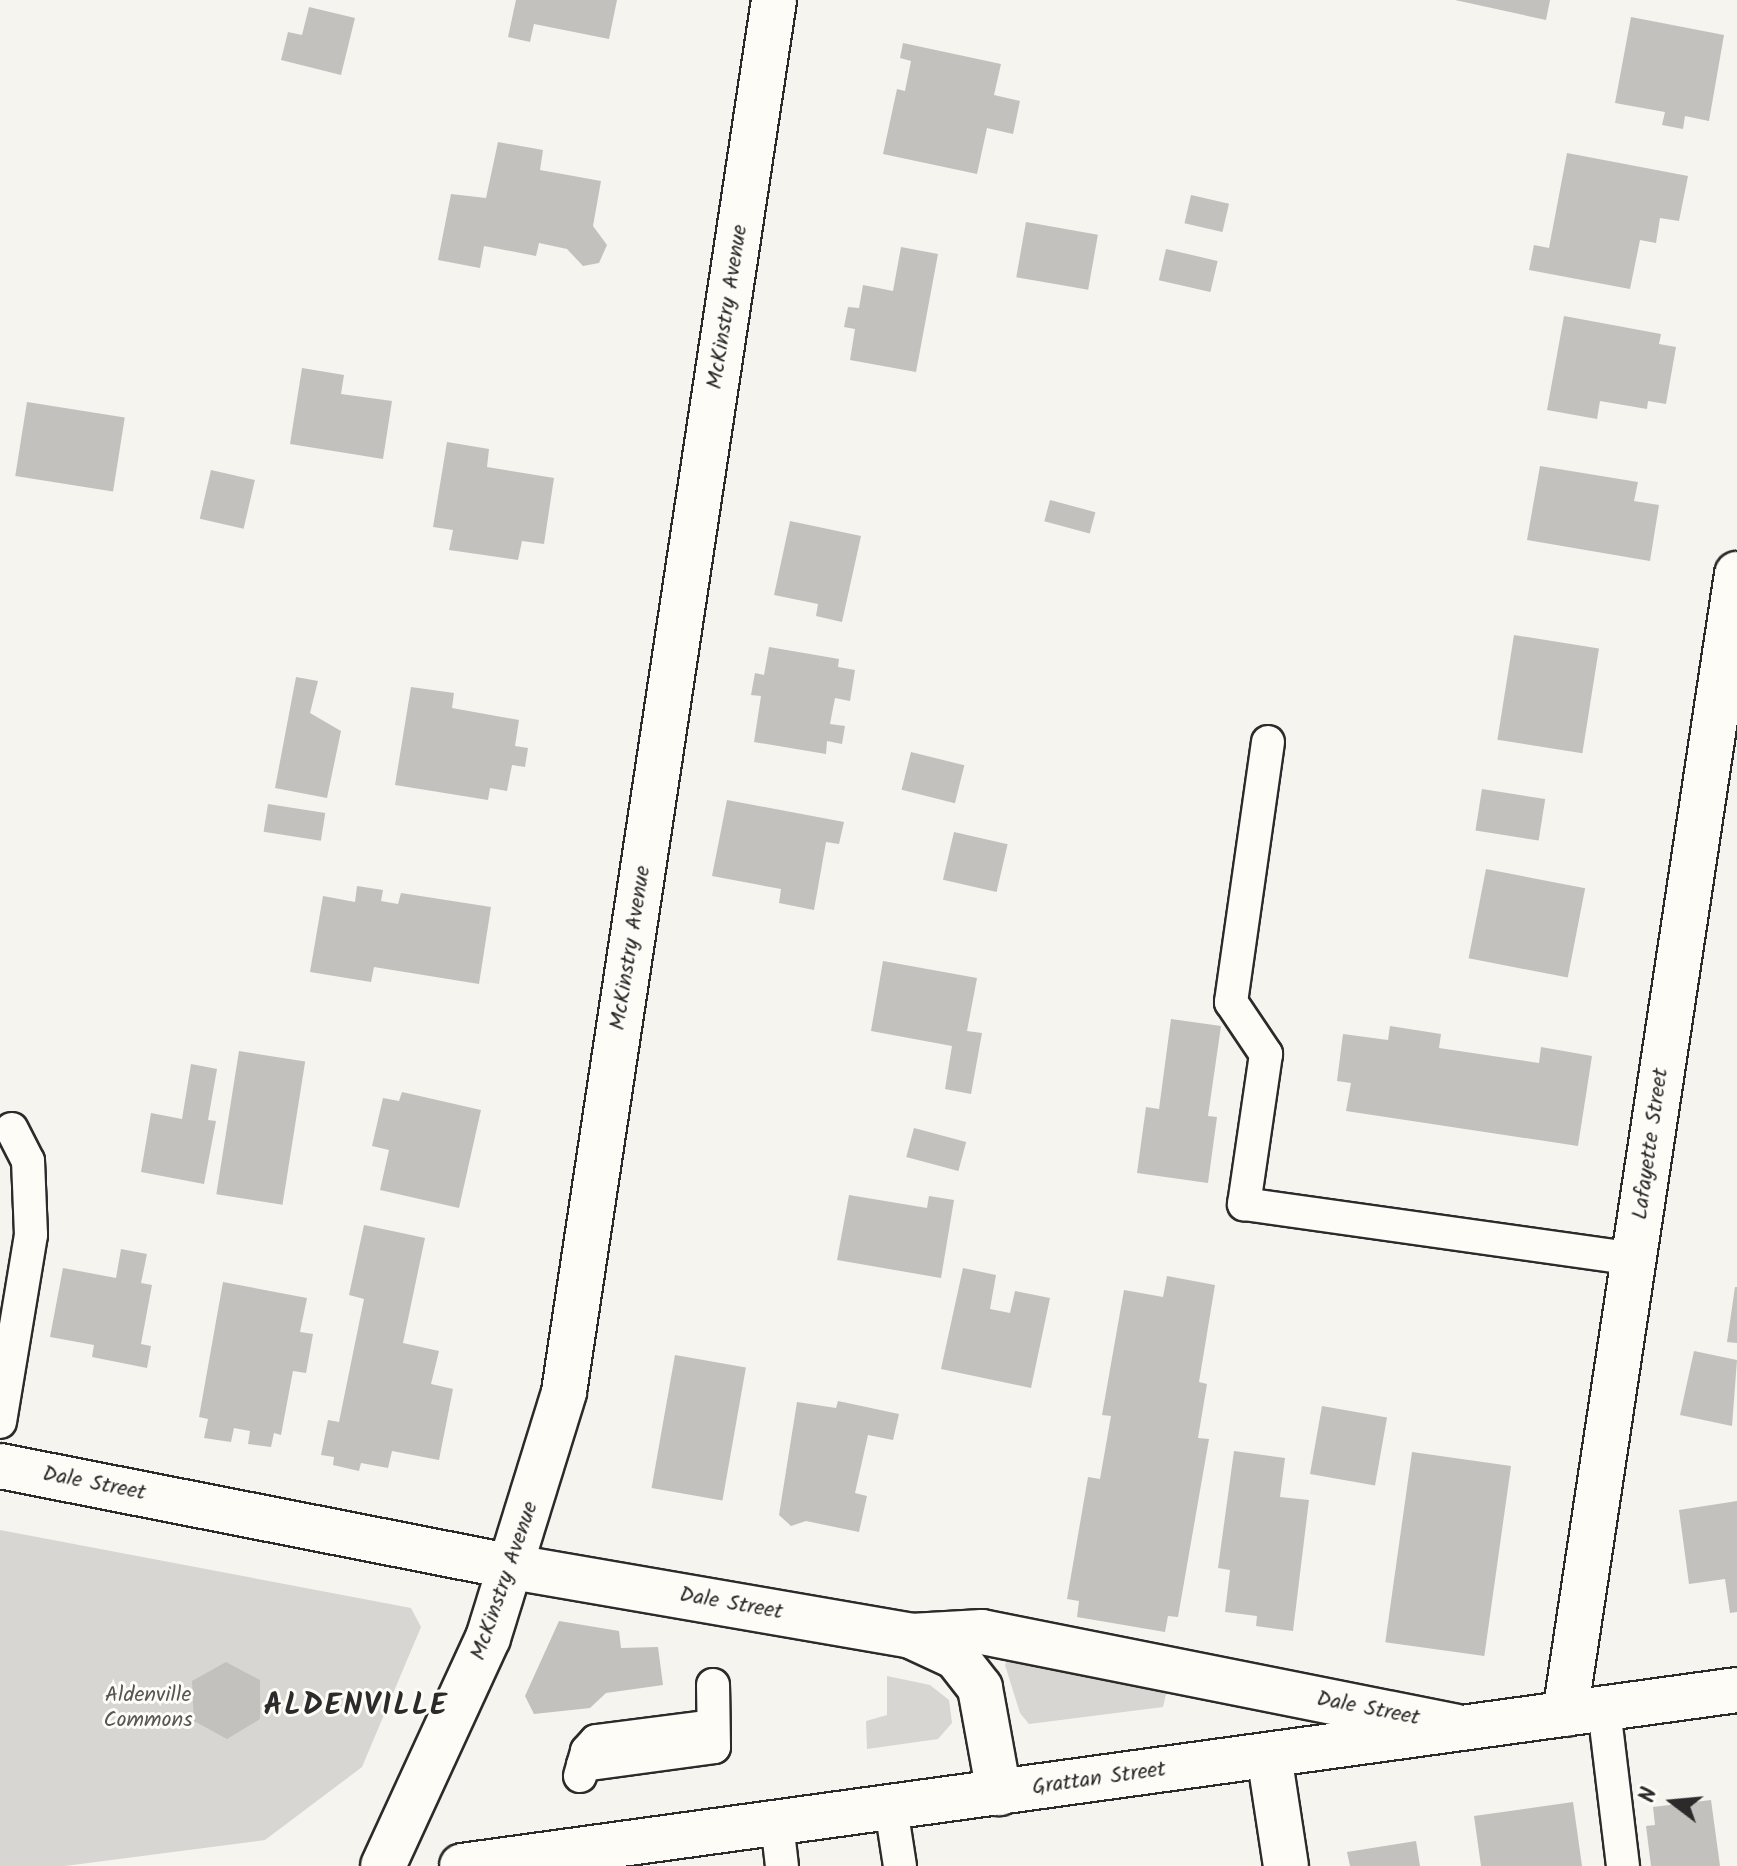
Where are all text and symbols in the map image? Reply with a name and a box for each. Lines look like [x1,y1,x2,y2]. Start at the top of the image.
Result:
street label: McKinstry Avenue [702,223,754,391]
street label: McKinstry Avenue [605,864,657,1032]
street label: Lafayette Street [1627,1067,1675,1221]
street label: Dale Street [40,1461,148,1507]
street label: McKinstry Avenue [465,1498,545,1664]
street label: Dale Street [677,1582,785,1626]
park label: Aldenville Commons [103,1682,193,1734]
street label: Dale Street [1314,1686,1422,1732]
district label: ALDENVILLE [263,1688,449,1724]
street label: Grattan Street [1030,1757,1168,1801]
north arrow [1633,1762,1713,1842]
text: N [1631,1784,1668,1807]

